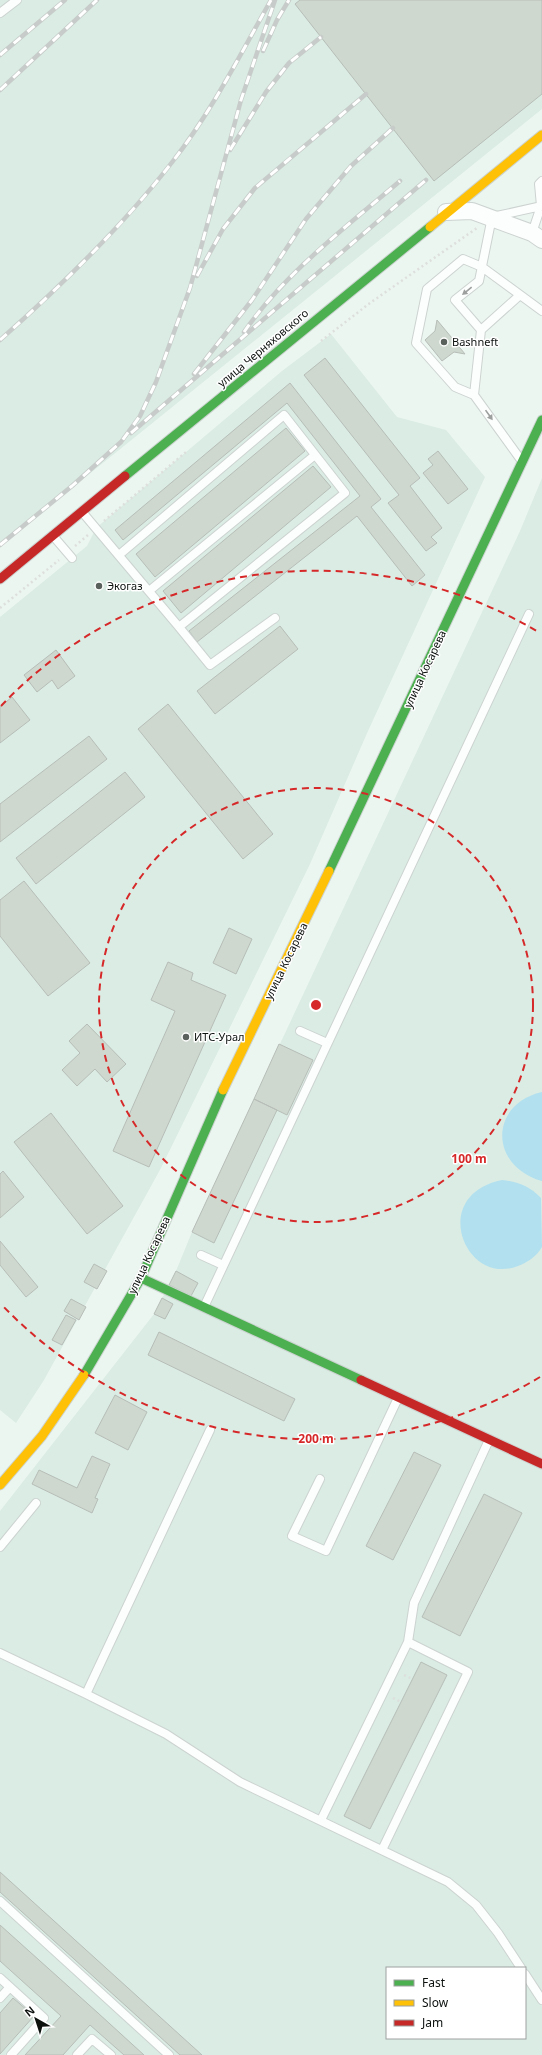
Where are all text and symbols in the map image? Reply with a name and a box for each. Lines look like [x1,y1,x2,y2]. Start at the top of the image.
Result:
one-way arrow [462,287,472,295]
street label: улица Черняховского [214,305,311,390]
place label: Bashneft [452,334,498,349]
marker: Bashneft [439,337,449,347]
one-way arrow [485,410,493,420]
place label: Экогаз [107,578,143,593]
marker: Экогаз [94,581,104,591]
street label: улица Косарева [400,628,449,710]
street label: улица Косарева [260,920,311,1002]
centre of rings [309,998,323,1012]
place label: ИТС-Урал [194,1029,245,1044]
marker: ИТС-Урал [181,1032,191,1042]
text: 100 m [451,1150,487,1167]
street label: улица Косарева [124,1214,173,1296]
text: 200 m [298,1430,334,1447]
legend [386,1967,526,2039]
text: Fast [422,1974,446,1991]
text: Slow [422,1994,449,2011]
north arrow [16,1999,56,2039]
text: N [21,2002,38,2019]
text: Jam [421,2014,443,2031]

